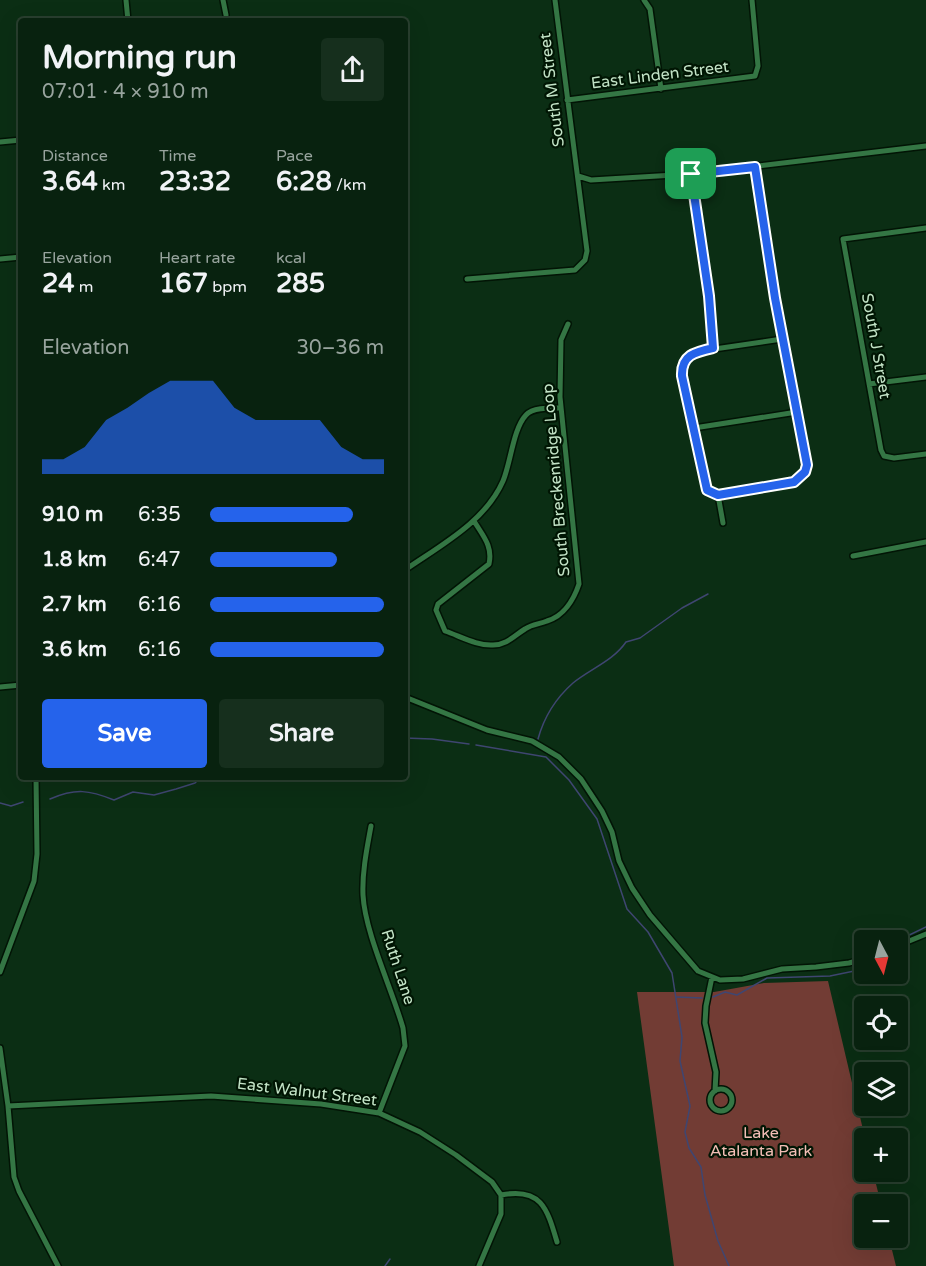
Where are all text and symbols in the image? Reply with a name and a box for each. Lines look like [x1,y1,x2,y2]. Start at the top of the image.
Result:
street label: South M Street [535,32,569,148]
text: Morning run [42,38,237,77]
button: share [321,38,384,101]
street label: East Linden Street [590,57,730,93]
text: 07:01 · 4 × 910 m [42,80,209,104]
text: Distance [42,146,108,166]
text: Time [159,146,196,166]
text: Pace [276,146,313,166]
pin [665,148,716,199]
icon: arrive [674,157,707,190]
text: 3.64 [42,166,98,197]
text: 23:32 [159,166,231,197]
text: 6:28 [276,166,332,197]
text: km [98,175,125,195]
text: /km [332,175,366,195]
text: Elevation [42,248,112,268]
text: Heart rate [159,248,235,268]
text: kcal [276,248,306,268]
text: 24 [42,268,75,299]
text: 167 [159,268,208,299]
text: 285 [276,268,325,299]
text: m [75,277,94,297]
text: bpm [208,277,247,297]
street label: South J Street [857,292,895,400]
text: Elevation [42,336,129,360]
text: 30–36 m [297,336,384,360]
street label: South Breckenridge Loop [538,383,574,577]
text: 910 m [42,503,103,527]
text: 6:35 [138,503,181,527]
text: 1.8 km [42,548,107,572]
text: 6:47 [138,548,181,572]
text: 2.7 km [42,593,107,617]
text: 6:16 [138,593,181,617]
text: 3.6 km [42,638,107,662]
text: 6:16 [138,638,181,662]
button: Save [42,699,207,768]
button: Share [219,699,384,768]
street label: Ruth Lane [376,927,420,1007]
north arrow [854,930,908,984]
map controls [854,930,908,1248]
button: locate [854,996,908,1050]
button: layers [854,1062,908,1116]
street label: East Walnut Street [236,1073,378,1111]
park label: Lake Atalanta Park [710,1123,813,1161]
button: + [854,1128,908,1182]
button: − [854,1194,908,1248]

